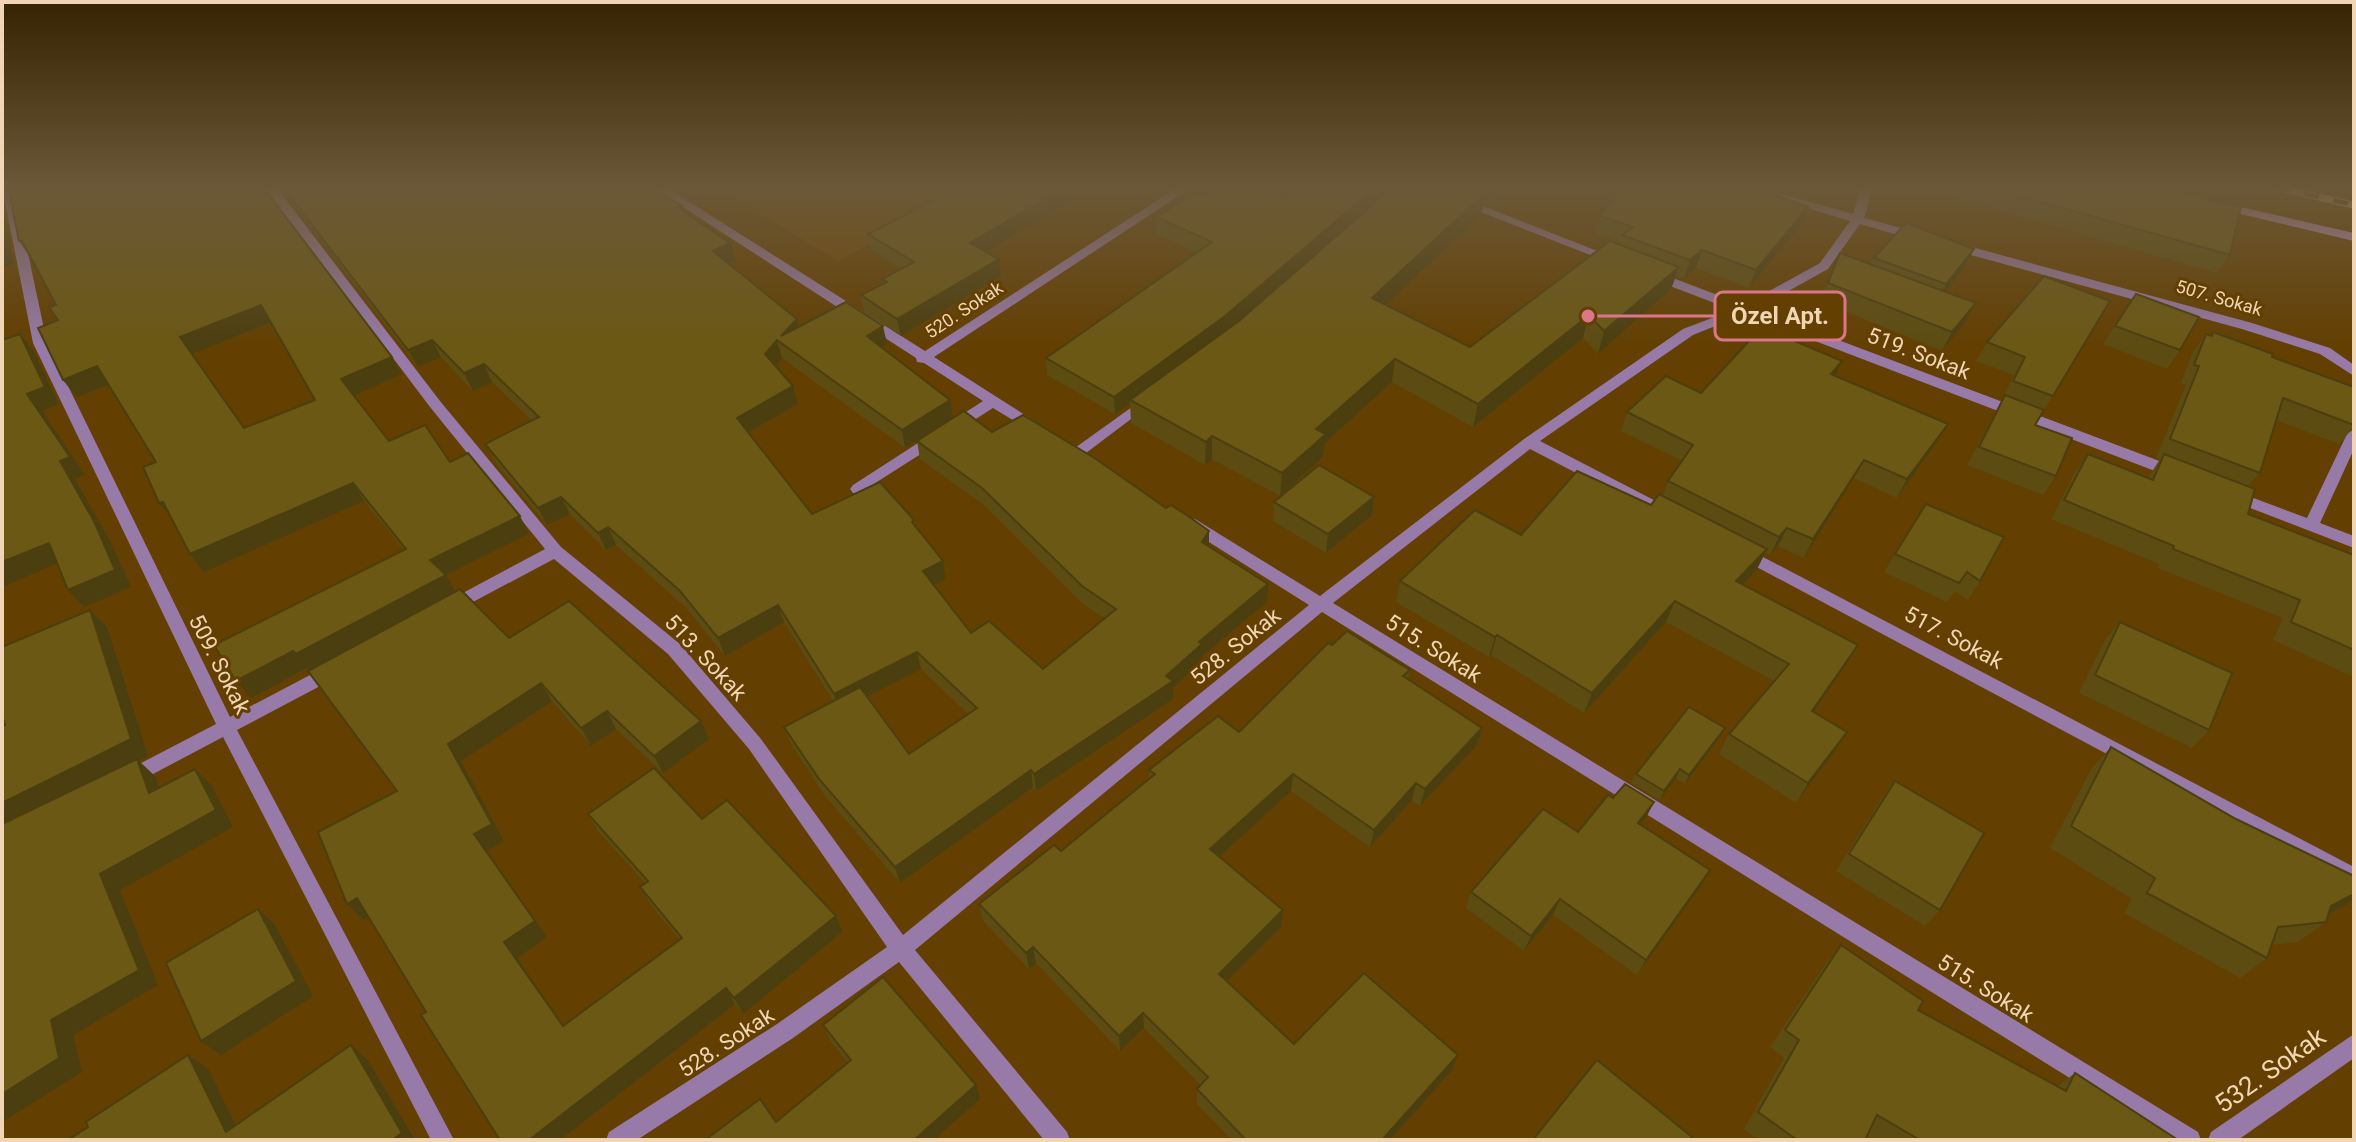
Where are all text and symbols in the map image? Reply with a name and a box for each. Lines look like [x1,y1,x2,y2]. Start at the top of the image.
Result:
street label: 507. Sokak [2174,275,2265,320]
street label: 520. Sokak [921,276,1007,343]
callout: Özel Apt. [1715,292,1845,340]
text: Özel Apt. [1731,302,1829,330]
street label: 519. Sokak [1864,322,1975,385]
street label: 517. Sokak [1900,601,2008,674]
street label: 528. Sokak [1185,602,1286,690]
street label: 513. Sokak [660,609,752,706]
street label: 515. Sokak [1381,609,1487,688]
street label: 509. Sokak [184,610,256,719]
street label: 515. Sokak [1933,949,2039,1028]
street label: 528. Sokak [674,1002,779,1082]
street label: 532. Sokak [2209,1021,2332,1119]

